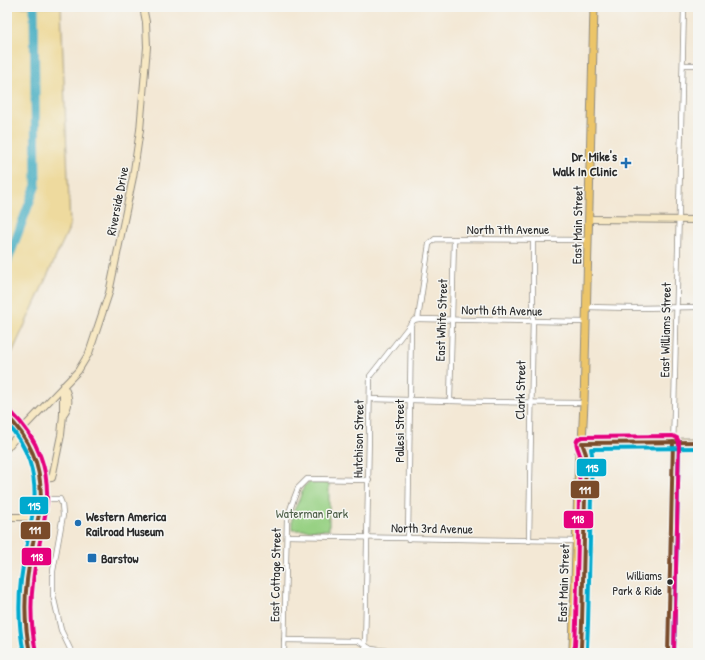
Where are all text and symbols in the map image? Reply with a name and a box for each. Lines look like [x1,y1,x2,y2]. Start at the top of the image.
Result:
place label: Dr. Mike's Walk In Clinic [553,147,618,180]
marker: Dr. Mike's Walk In Clinic [620,157,632,169]
street label: Riverside Drive [102,165,132,237]
street label: East Main Street [567,185,587,264]
street label: North 7th Avenue [467,220,549,238]
street label: East White Street [431,278,451,362]
street label: East Williams Street [655,282,675,378]
street label: North 6th Avenue [461,300,543,320]
street label: Clark Street [510,360,530,420]
street label: Hutchison Street [348,399,368,478]
street label: Pallesi Street [390,399,408,463]
line badge: 115 [576,458,607,477]
text: 115 [586,461,599,475]
line badge: 111 [570,480,600,499]
text: 111 [579,483,591,497]
line badge: 115 [19,496,49,515]
text: 115 [28,499,41,513]
park label: Waterman Park [276,504,349,522]
place label: Western America Railroad Museum [86,507,167,540]
line badge: 118 [563,510,594,529]
text: 118 [572,512,585,526]
marker: Western America Railroad Museum [73,518,83,528]
street label: North 3rd Avenue [391,518,473,538]
line badge: 111 [20,521,51,540]
text: 111 [29,523,41,537]
street label: East Cottage Street [265,527,285,622]
street label: East Main Street [553,543,573,622]
line badge: 118 [21,547,52,566]
place label: Barstow [101,549,138,567]
text: 118 [31,550,44,564]
marker: Barstow [86,552,98,564]
place label: Williams Park & Ride [612,567,662,599]
marker: Williams Park & Ride [665,577,675,587]

